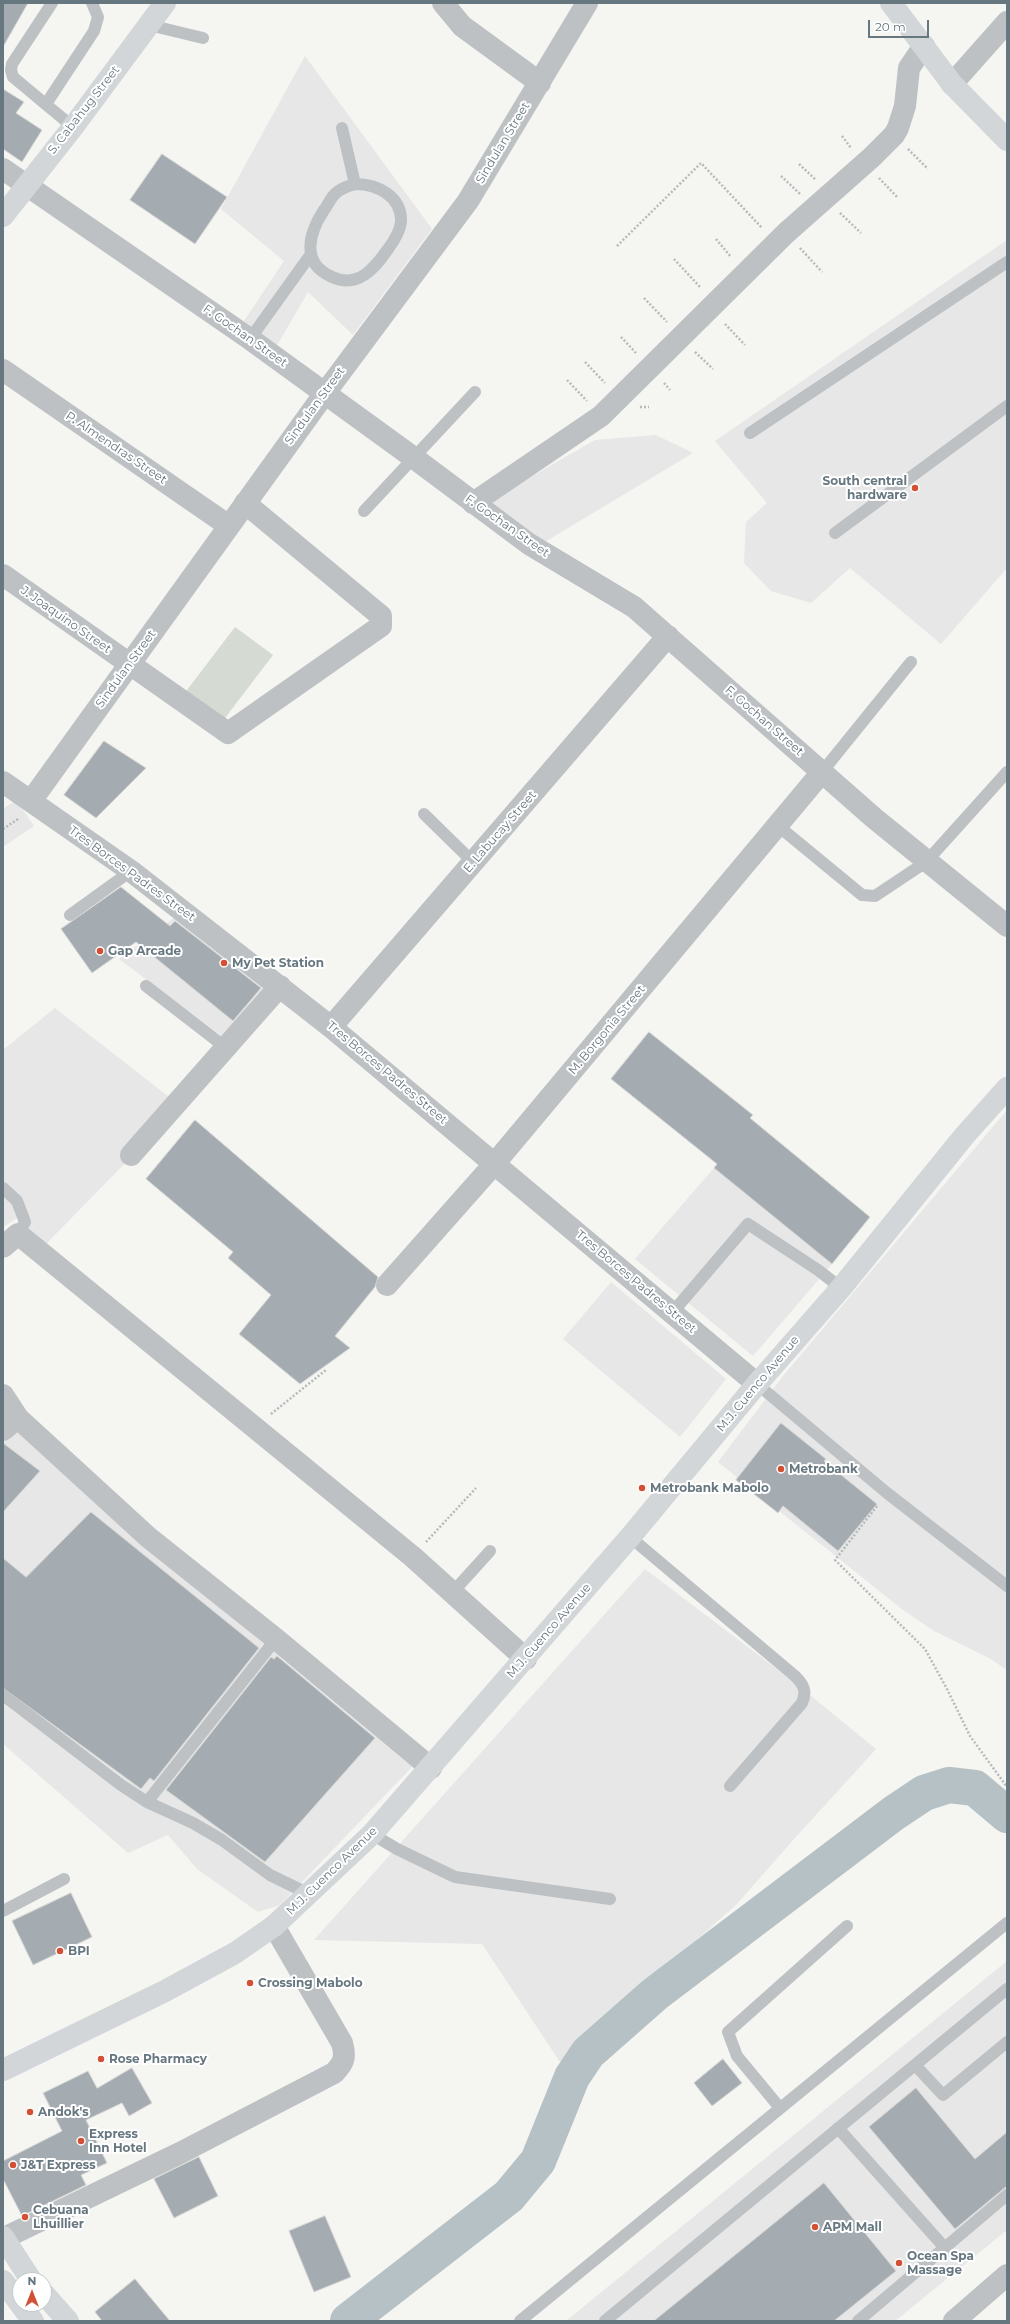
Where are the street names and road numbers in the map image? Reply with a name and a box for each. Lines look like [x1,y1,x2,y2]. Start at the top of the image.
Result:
street label: S. Cabahug Street [45,63,123,157]
street label: Sindulan Street [473,100,533,186]
street label: F. Gochan Street [200,302,290,370]
street label: Sindulan Street [282,364,348,448]
street label: P. Almendras Street [63,409,169,487]
street label: F. Gochan Street [462,492,552,560]
street label: J. Joaquino Street [18,584,114,656]
street label: Sindulan Street [93,627,159,711]
street label: F. Gochan Street [722,683,806,759]
street label: E. Labucay Street [461,788,539,876]
street label: Tres Borces Padres Street [66,823,198,925]
street label: M. Borgonia Street [565,982,649,1078]
street label: Tres Borces Padres Street [324,1018,450,1128]
street label: Tres Borces Padres Street [573,1227,699,1337]
street label: M.J. Cuenco Avenue [714,1333,802,1435]
street label: M.J. Cuenco Avenue [504,1581,594,1681]
street label: M.J. Cuenco Avenue [284,1824,380,1918]

